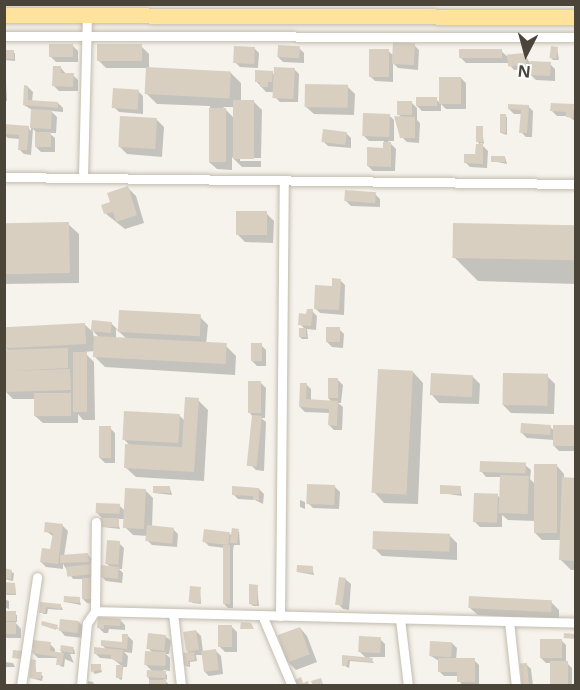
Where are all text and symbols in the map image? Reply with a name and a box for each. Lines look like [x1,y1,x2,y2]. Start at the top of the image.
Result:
north arrow [496,24,556,84]
text: N [517,60,532,84]

